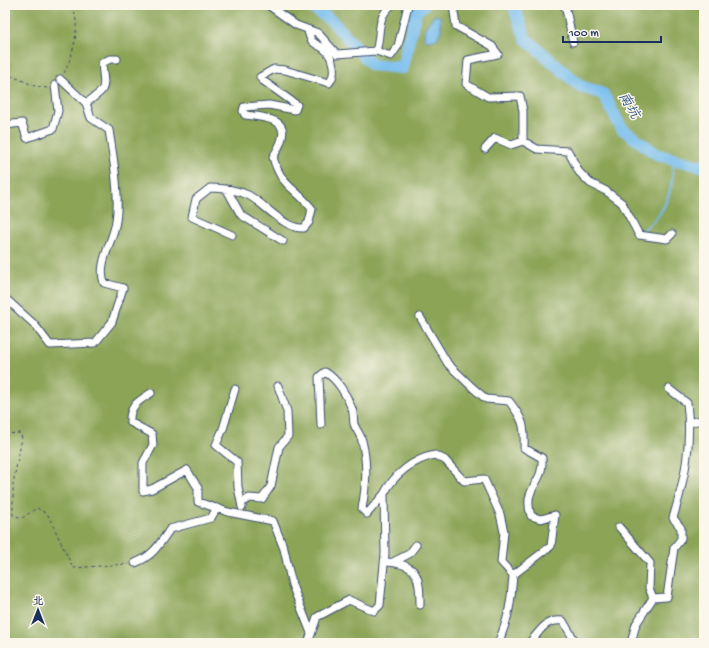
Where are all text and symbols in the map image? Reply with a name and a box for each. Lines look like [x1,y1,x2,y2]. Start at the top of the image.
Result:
scale bar [563,18,661,44]
text: 100 m [568,27,599,41]
water label: 南坑 [614,89,644,124]
north arrow [18,590,58,630]
text: 北 [33,596,44,608]

